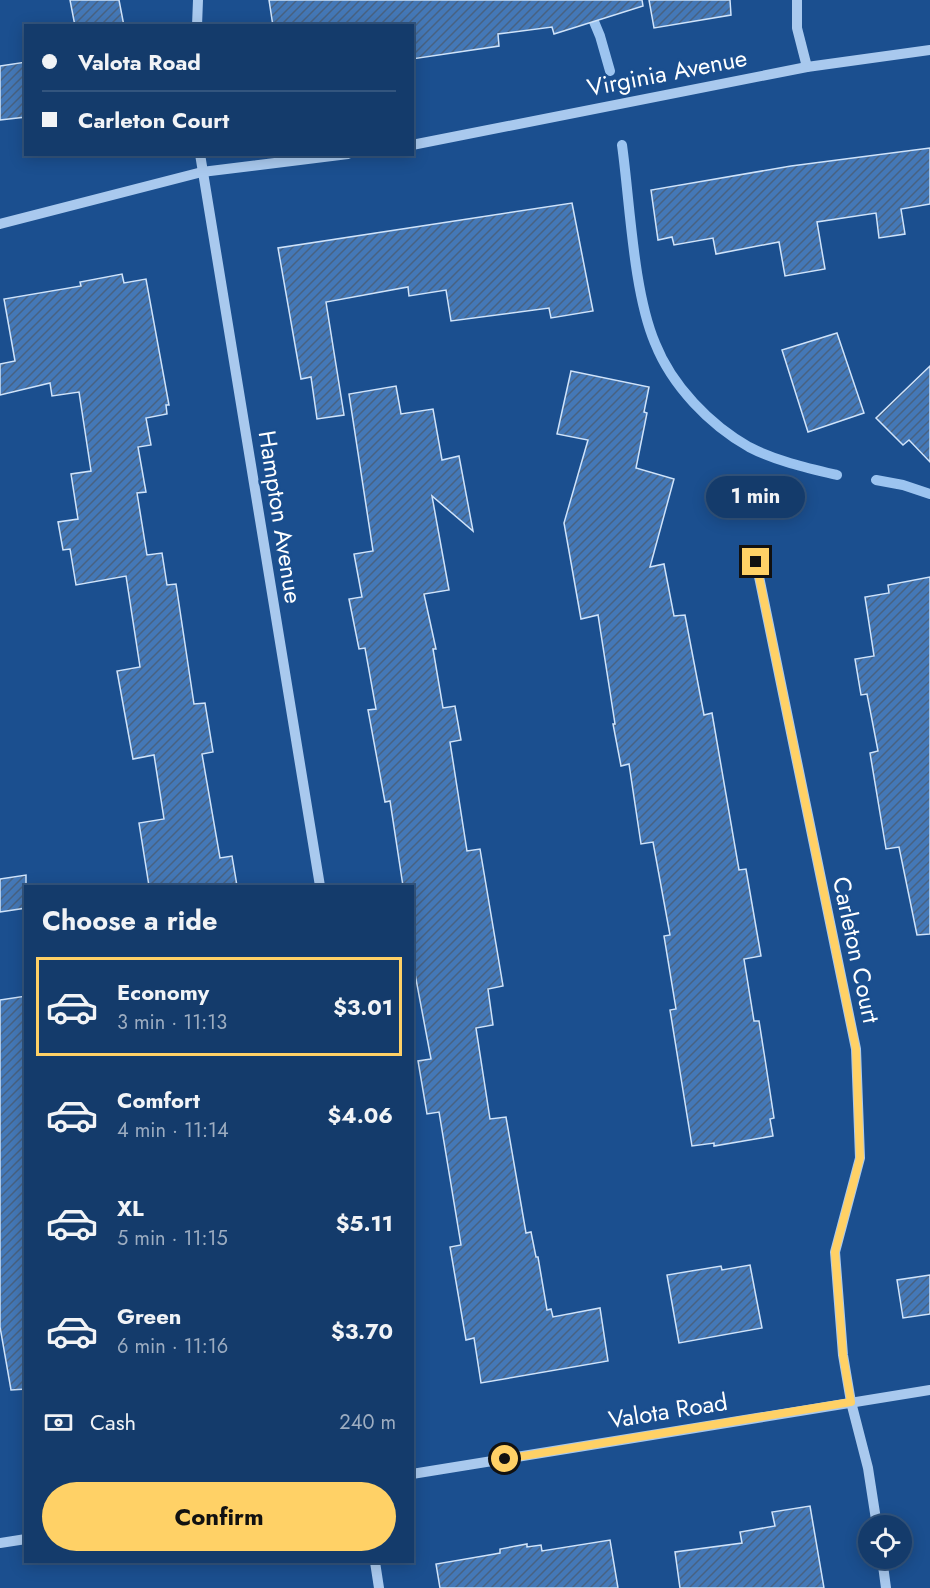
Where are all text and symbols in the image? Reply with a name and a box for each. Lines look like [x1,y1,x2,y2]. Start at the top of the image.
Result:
street label: Virginia Avenue [584,40,750,105]
text: Valota Road [78,46,201,78]
text: Carleton Court [78,104,229,136]
street label: Hampton Avenue [250,428,311,606]
callout: 1 min [706,475,806,517]
text: 1 min [731,482,780,511]
route end [742,548,769,575]
street label: Carleton Court [824,873,889,1027]
text: Choose a ride [42,901,217,940]
text: Economy [117,976,209,1008]
icon: car [45,980,99,1034]
text: $3.01 [333,991,393,1023]
text: 3 min · 11:13 [117,1008,227,1037]
text: Comfort [117,1084,200,1116]
icon: car [45,1088,99,1142]
text: $4.06 [328,1099,393,1131]
text: 4 min · 11:14 [117,1116,229,1145]
text: XL [117,1192,144,1224]
icon: car [45,1196,99,1250]
text: $5.11 [336,1207,393,1239]
text: 5 min · 11:15 [117,1224,228,1253]
text: Green [117,1300,181,1332]
icon: car [45,1304,99,1358]
text: $3.70 [331,1315,393,1347]
text: 6 min · 11:16 [117,1332,228,1361]
street label: Valota Road [606,1384,730,1437]
icon: cash [42,1406,75,1439]
text: Cash [90,1406,136,1438]
text: 240 m [339,1408,396,1437]
route start [491,1445,518,1472]
button: Confirm [42,1482,396,1551]
map controls [858,1515,912,1569]
button: locate [858,1515,912,1569]

